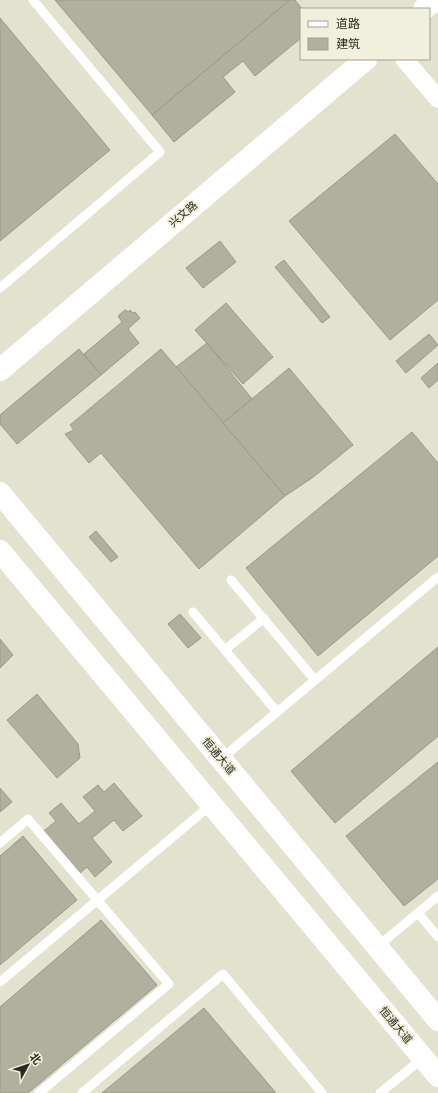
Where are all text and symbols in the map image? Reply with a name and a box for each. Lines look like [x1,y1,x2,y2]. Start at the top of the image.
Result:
legend [300,8,430,60]
text: 道路 [336,16,360,31]
text: 建筑 [336,36,360,51]
street label: 兴文路 [166,198,200,230]
street label: 恒通大道 [199,735,239,777]
street label: 恒通大道 [376,1004,416,1046]
north arrow [8,1045,48,1085]
text: 北 [27,1050,45,1067]

